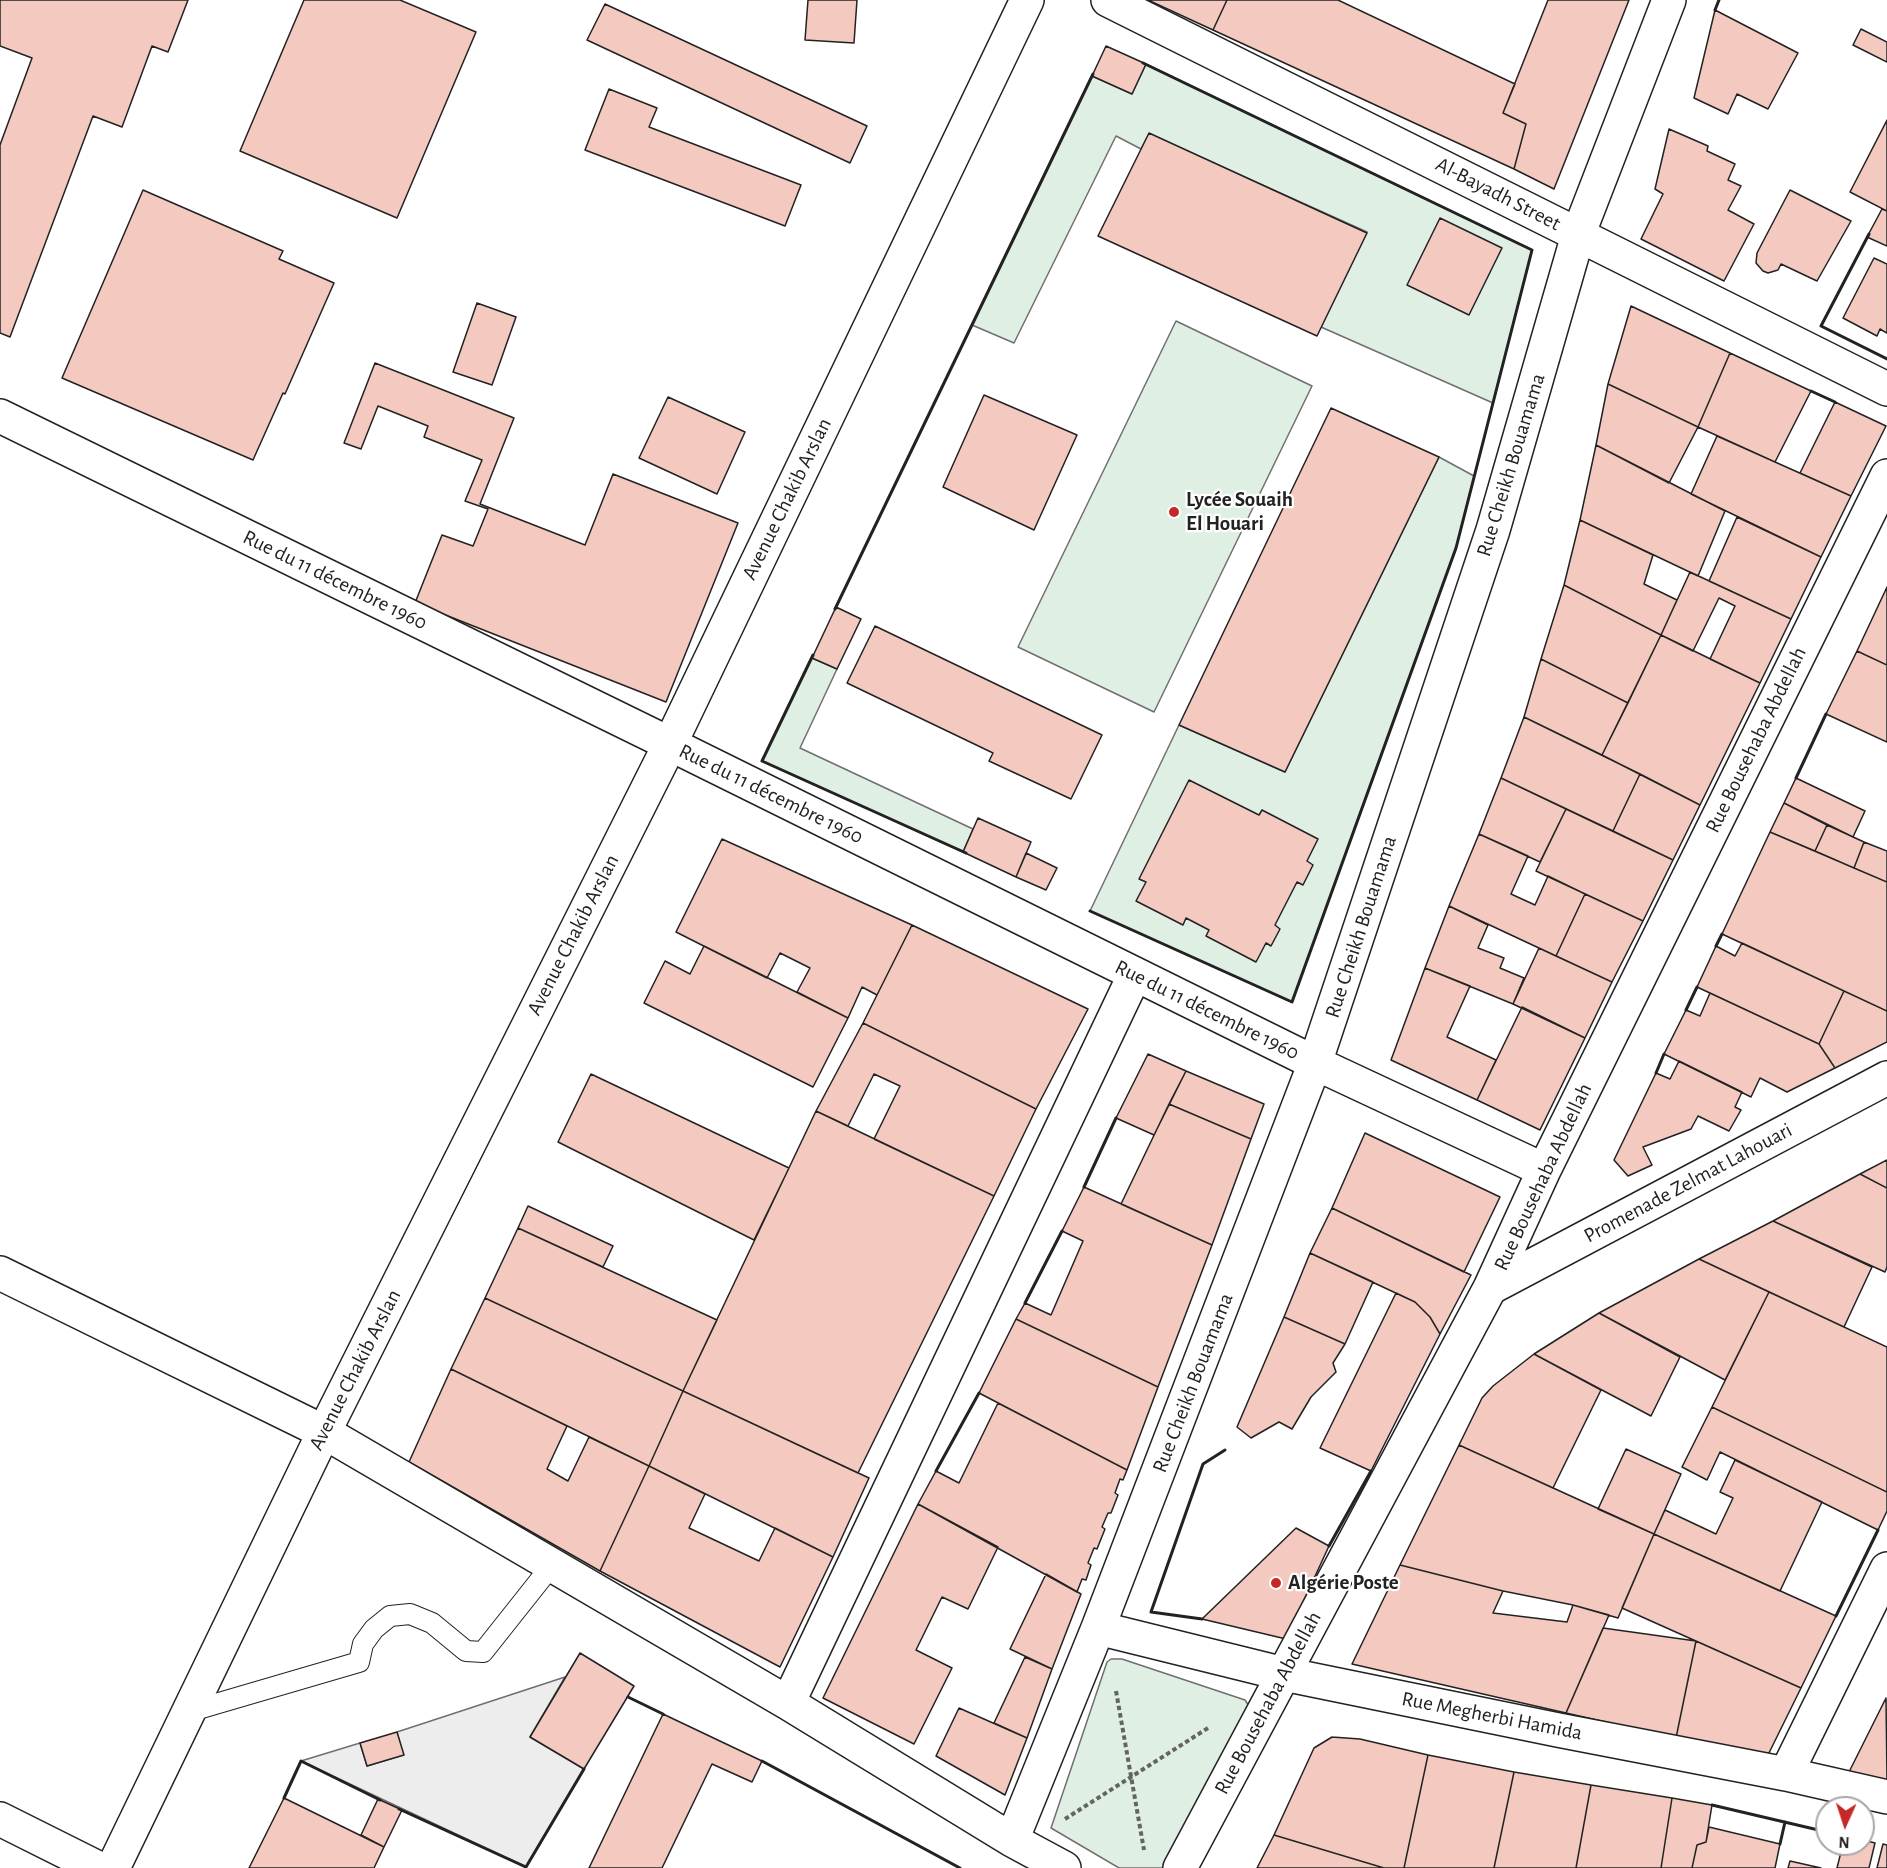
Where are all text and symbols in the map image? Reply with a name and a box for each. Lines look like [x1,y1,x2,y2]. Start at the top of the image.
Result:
street label: Al-Bayadh Street [1431,152,1565,236]
street label: Rue Cheikh Bouamama [1471,370,1551,560]
street label: Avenue Chakib Arslan [737,414,837,584]
place label: Lycée Souaih El Houari [1186,487,1293,537]
marker: Lycée Souaih El Houari [1167,505,1181,519]
street label: Rue du 11 décembre 1960 [239,524,431,636]
street label: Rue Bousehaba Abdellah [1700,643,1812,837]
street label: Rue du 11 décembre 1960 [675,738,867,850]
street label: Rue Cheikh Bouamama [1320,833,1402,1021]
street label: Avenue Chakib Arslan [522,850,624,1020]
street label: Rue du 11 décembre 1960 [1111,954,1303,1066]
street label: Rue Bousehaba Abdellah [1489,1079,1597,1275]
street label: Promenade Zelmat Lahouari [1580,1117,1796,1249]
street label: Avenue Chakib Arslan [304,1285,406,1455]
street label: Rue Cheikh Bouamama [1147,1290,1239,1476]
place label: Algérie Poste [1288,1570,1399,1596]
marker: Algérie Poste [1269,1576,1283,1590]
street label: Rue Bousehaba Abdellah [1209,1607,1327,1799]
street label: Rue Megherbi Hamida [1400,1686,1584,1746]
north arrow [1815,1796,1875,1856]
text: N [1838,1834,1850,1850]

